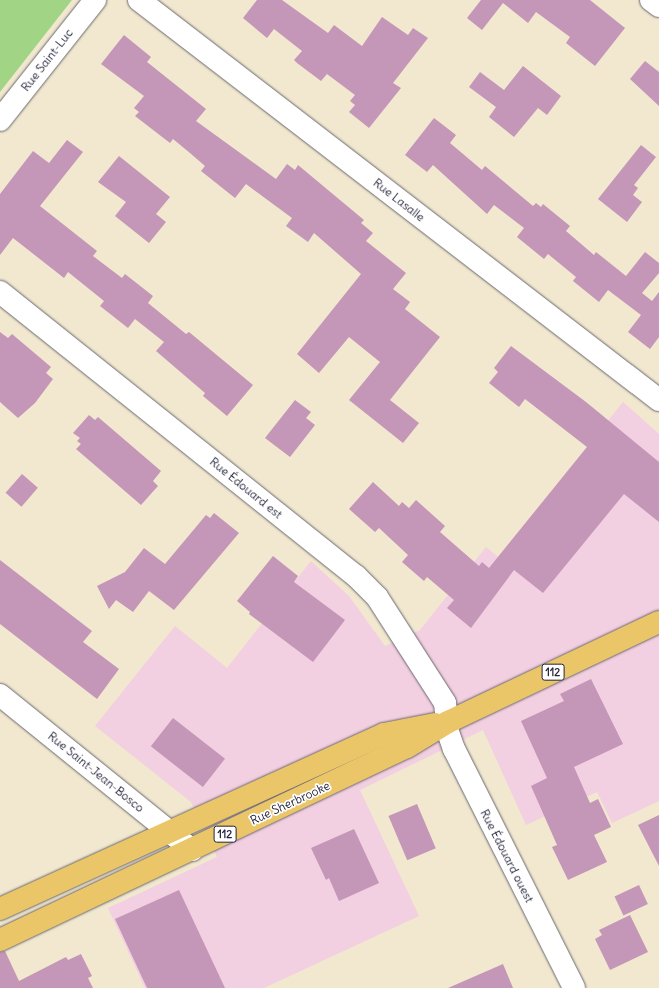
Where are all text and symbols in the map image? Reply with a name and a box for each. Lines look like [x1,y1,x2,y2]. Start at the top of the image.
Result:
street label: Rue Saint-Luc [18,26,76,94]
street label: Rue Lasalle [370,175,428,225]
street label: Rue Édouard est [207,454,285,522]
road number: 112 [541,663,565,681]
street label: Rue Saint-Jean-Bosco [45,729,147,815]
street label: Rue Sherbrooke [248,778,332,828]
street label: Rue Édouard ouest [477,807,537,905]
road number: 112 [213,825,237,843]

